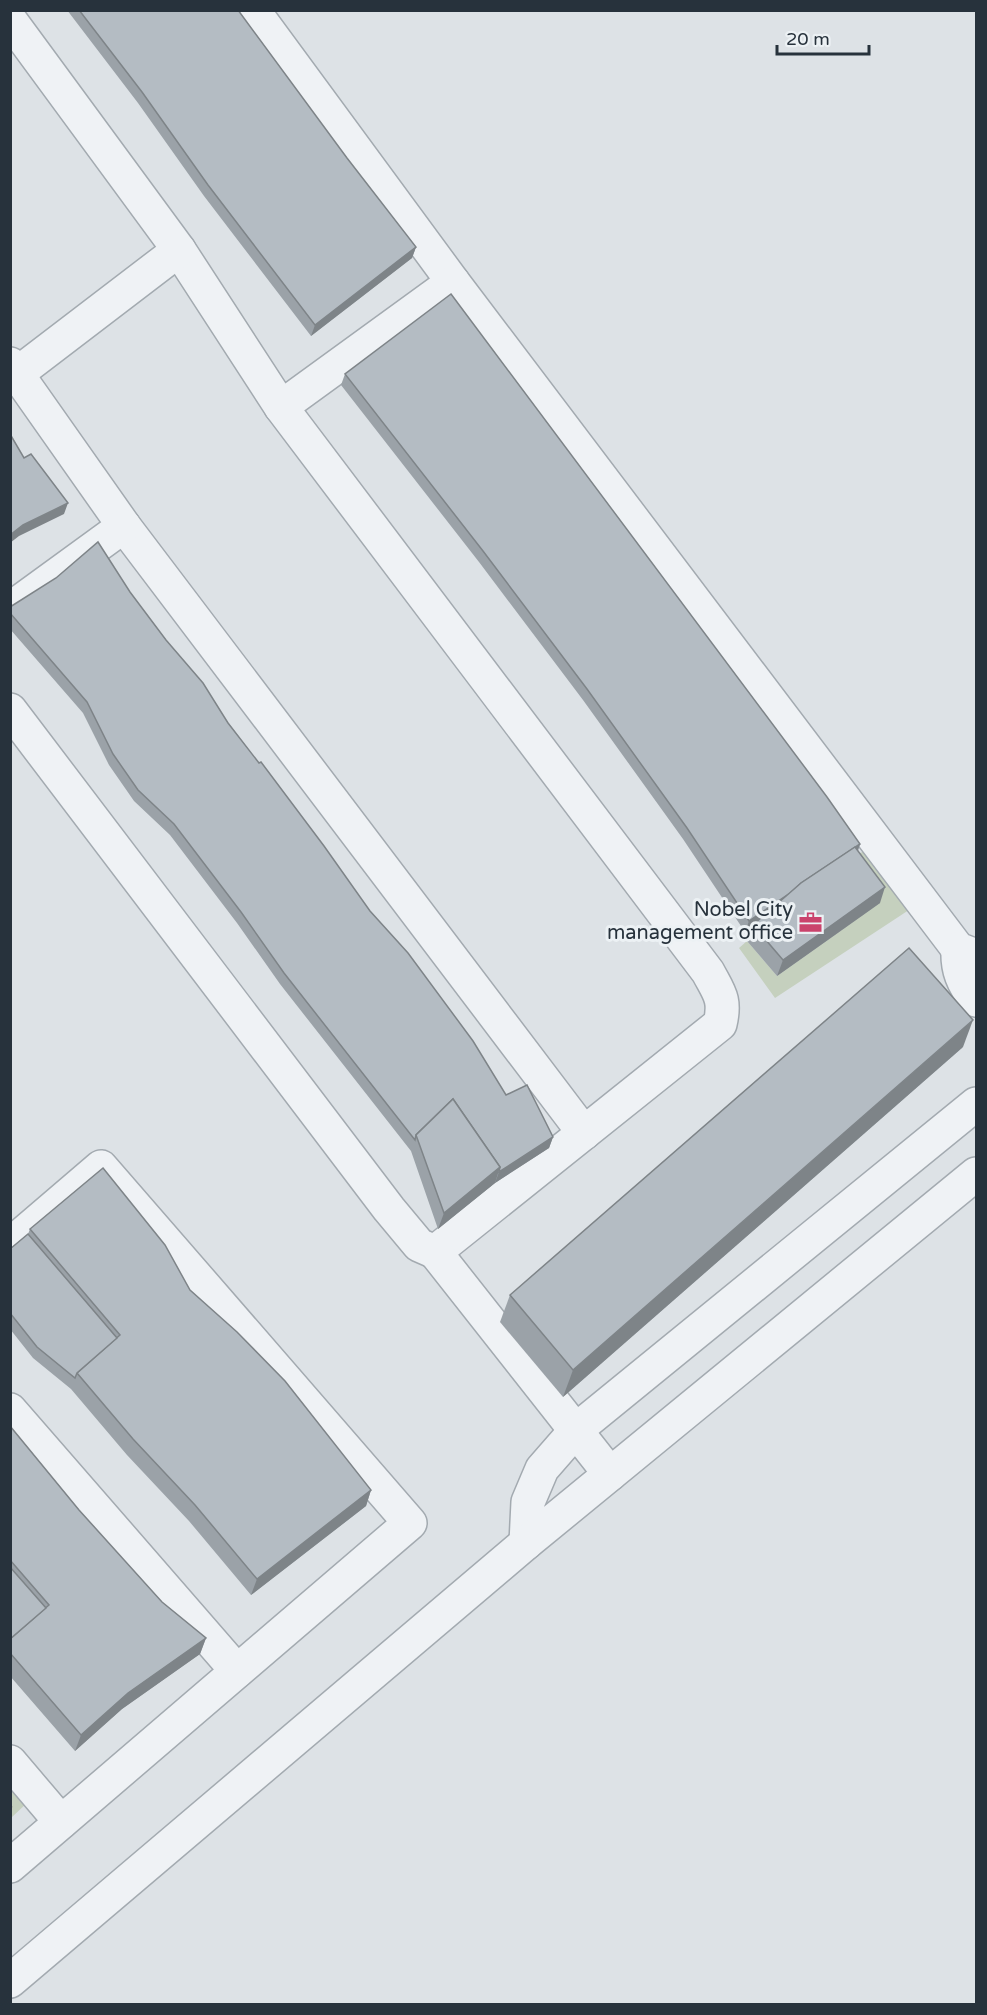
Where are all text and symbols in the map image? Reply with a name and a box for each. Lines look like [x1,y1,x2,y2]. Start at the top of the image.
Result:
scale bar [777,18,868,56]
text: 20 m [786,28,830,50]
place label: Nobel City management office [607,898,793,945]
office icon: Nobel City management office [798,909,824,935]

